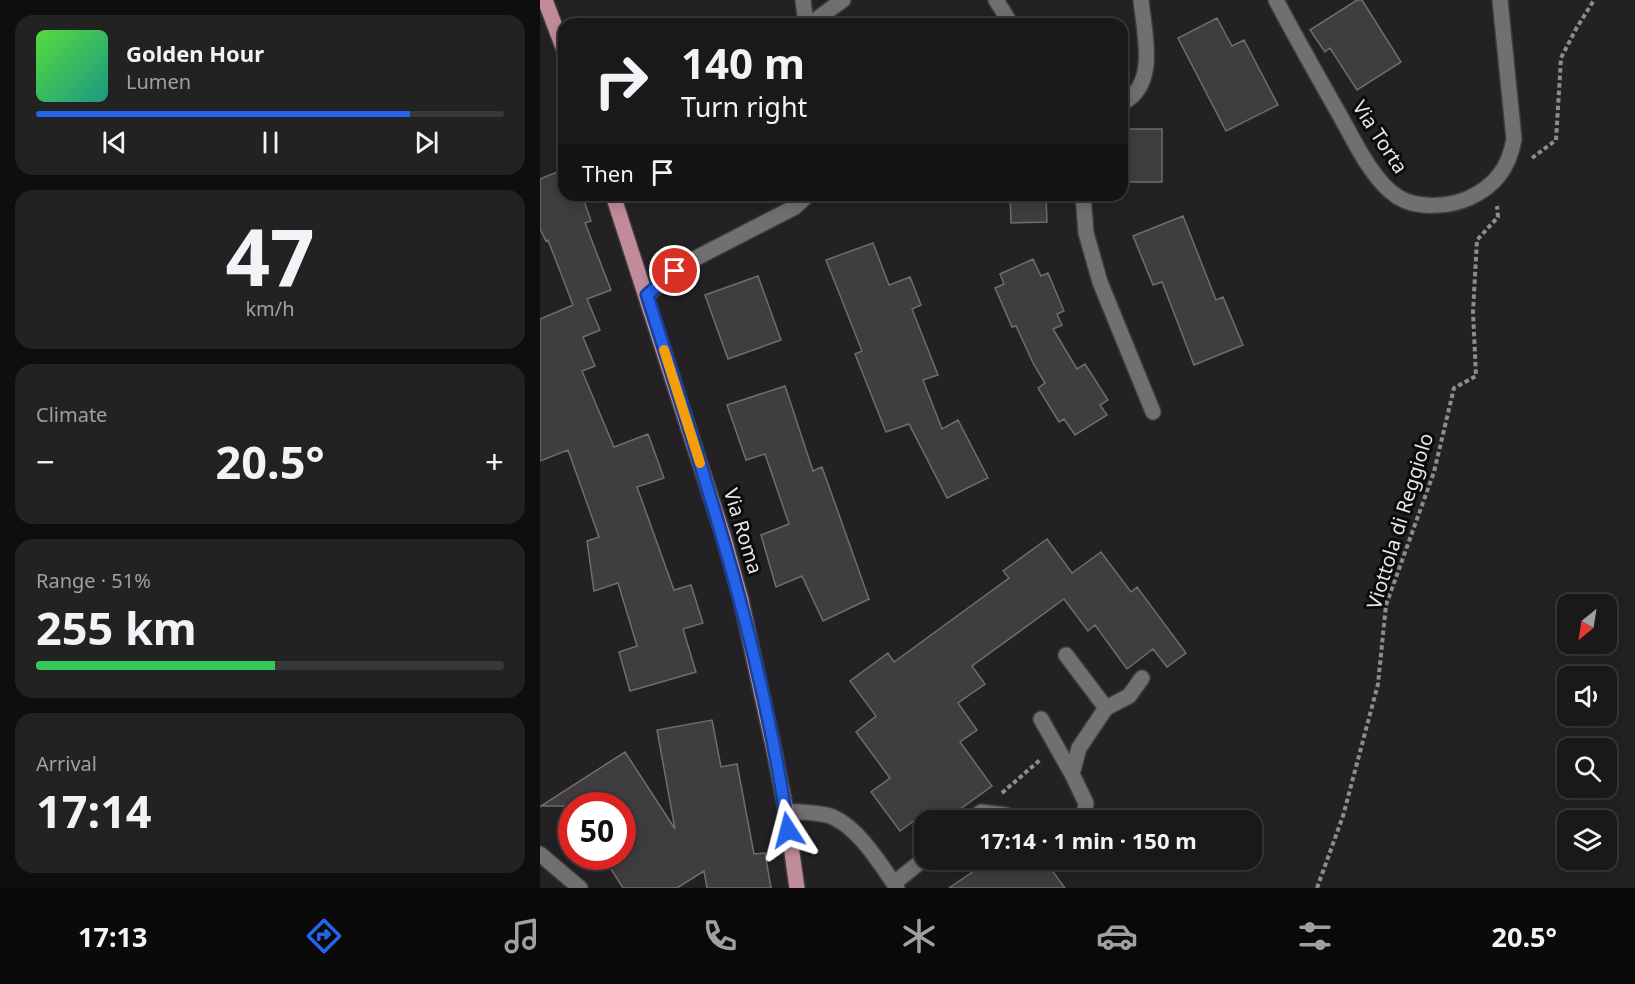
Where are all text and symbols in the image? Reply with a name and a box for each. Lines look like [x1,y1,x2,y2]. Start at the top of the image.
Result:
text: 140 m [681,34,805,91]
text: Golden Hour [126,38,264,68]
icon: right [582,42,660,120]
text: Lumen [126,68,191,95]
text: Turn right [681,88,807,125]
street label: Via Torta [1347,95,1414,179]
icon: previous [98,126,131,159]
icon: pause [254,126,287,159]
icon: next [410,126,443,159]
icon: arrive [646,156,679,189]
text: Then [582,158,634,188]
text: 47 [225,203,315,309]
pin [649,245,700,296]
icon: arrive [658,254,691,287]
text: km/h [245,295,295,322]
text: Climate [36,401,107,428]
street label: Viottola di Reggiolo [1360,429,1439,612]
text: 20.5° [216,431,324,492]
text: − [36,439,55,484]
text: + [485,439,504,484]
street label: Via Roma [718,485,769,577]
text: Range · 51% [36,567,151,594]
north arrow [1557,594,1617,654]
map controls [1557,594,1617,870]
text: 255 km [36,597,197,658]
button: sound [1557,666,1617,726]
button: search [1557,738,1617,798]
text: Arrival [36,750,97,777]
text: 17:14 [36,780,152,841]
speed limit sign: 50 [558,792,636,870]
position arrow [756,798,820,862]
button: layers [1557,810,1617,870]
text: 17:14 · 1 min · 150 m [979,825,1197,855]
icon: directions [303,915,345,957]
icon: music [501,915,543,957]
icon: phone [699,915,741,957]
icon: climate [898,915,940,957]
icon: car [1096,915,1138,957]
icon: filters [1294,915,1336,957]
text: 17:13 [78,918,147,955]
text: 20.5° [1492,918,1557,955]

